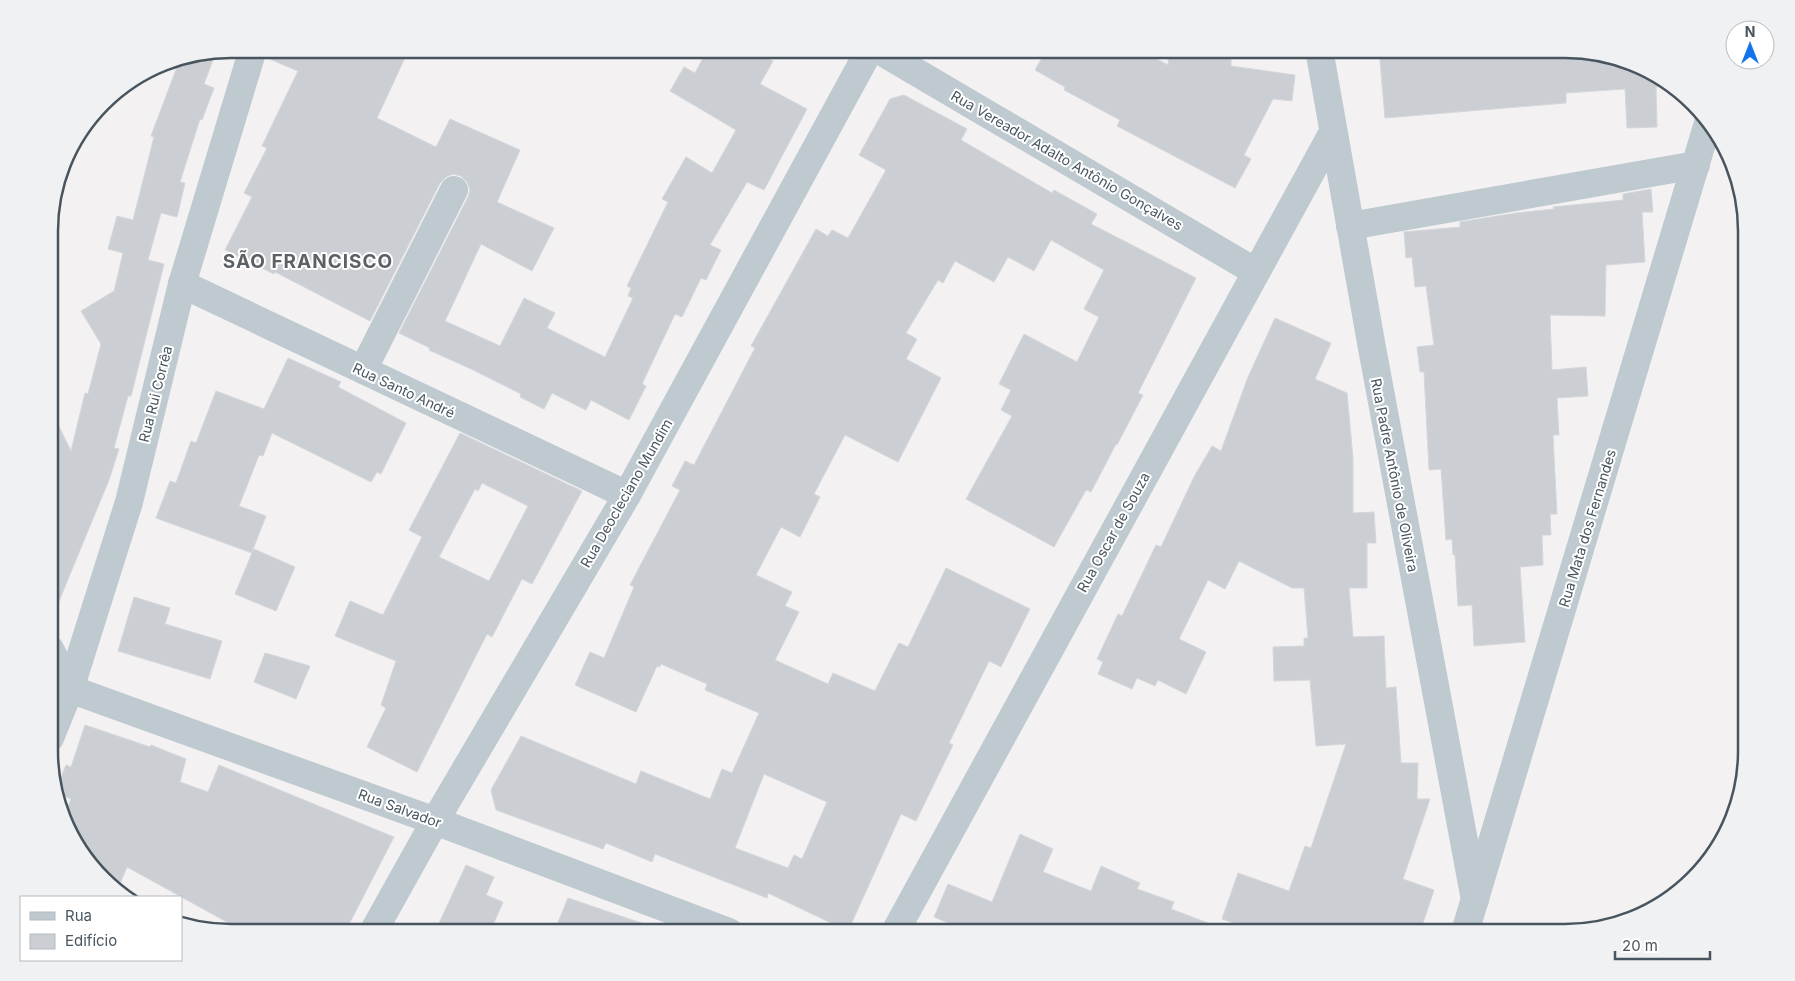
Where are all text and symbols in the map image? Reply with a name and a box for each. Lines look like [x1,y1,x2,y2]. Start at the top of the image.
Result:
north arrow [1725,20,1775,70]
text: N [1745,23,1755,40]
street label: Rua Vereador Adalto Antônio Gonçalves [948,87,1186,233]
district label: SÃO FRANCISCO [223,250,393,273]
street label: Rua Rui Corrêa [135,344,175,444]
street label: Rua Santo André [350,359,458,421]
street label: Rua Padre Antônio de Oliveira [1368,377,1422,573]
street label: Rua Deocleciano Mundim [576,416,676,570]
street label: Rua Mata dos Fernandes [1555,447,1619,609]
street label: Rua Oscar de Souza [1073,469,1153,595]
street label: Rua Salvador [356,785,444,831]
legend [20,896,182,961]
text: Rua [65,906,92,925]
scale bar [1615,928,1710,960]
text: Edifício [65,931,117,950]
text: 20 m [1622,936,1658,955]

